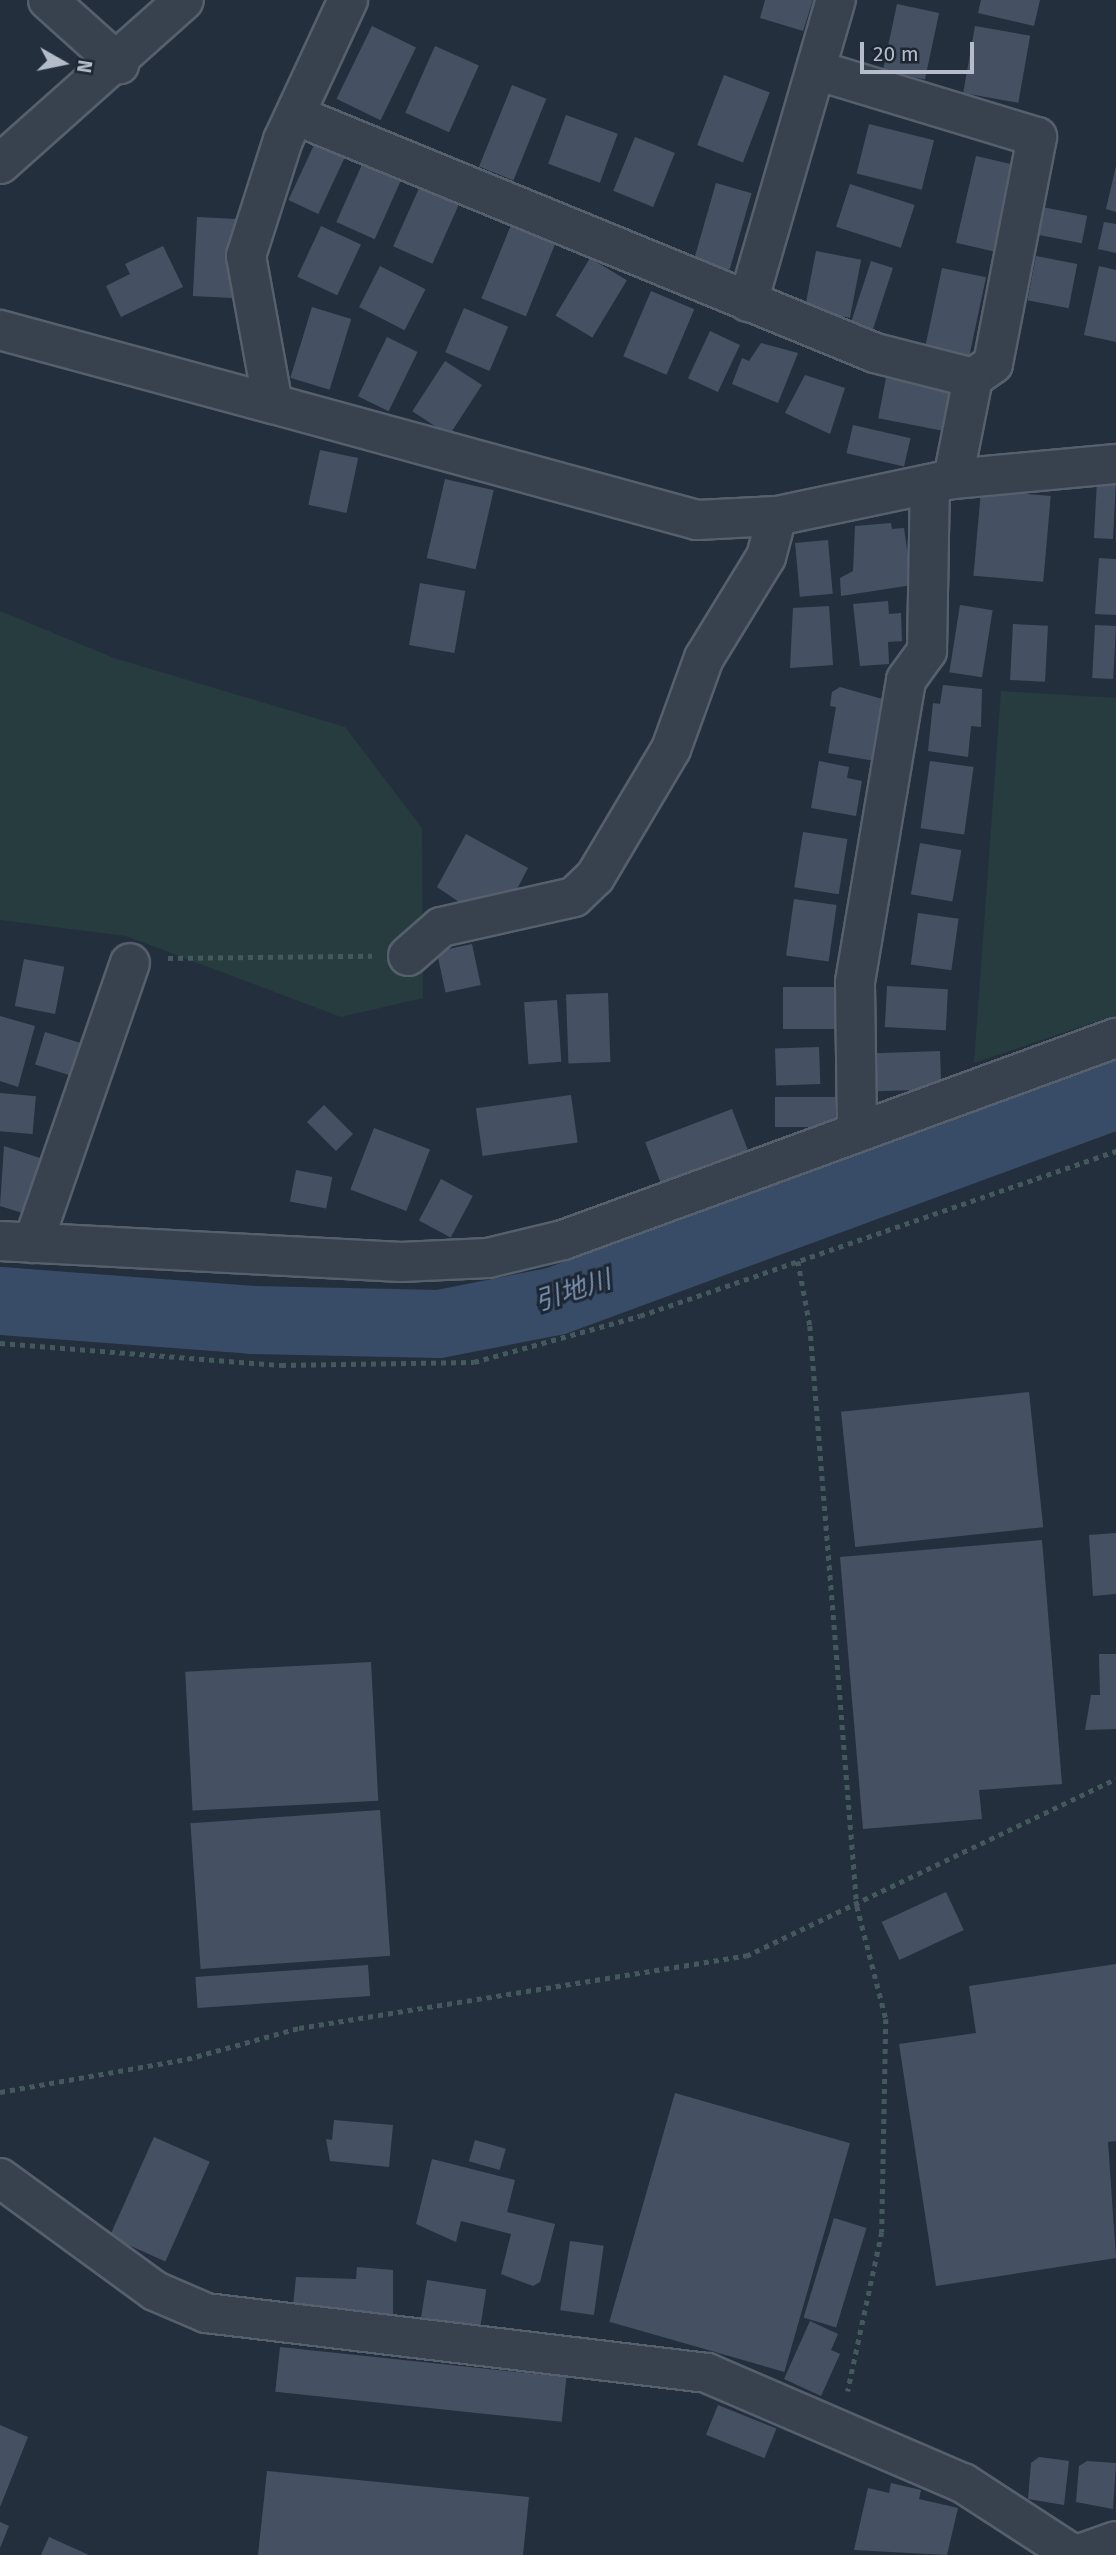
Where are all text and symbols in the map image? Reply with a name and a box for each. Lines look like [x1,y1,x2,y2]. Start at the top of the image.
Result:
north arrow [28,28,98,98]
scale bar [864,28,978,72]
text: 20 m [873,41,919,67]
text: N [72,58,97,74]
water label: 引地川 [531,1264,615,1318]

